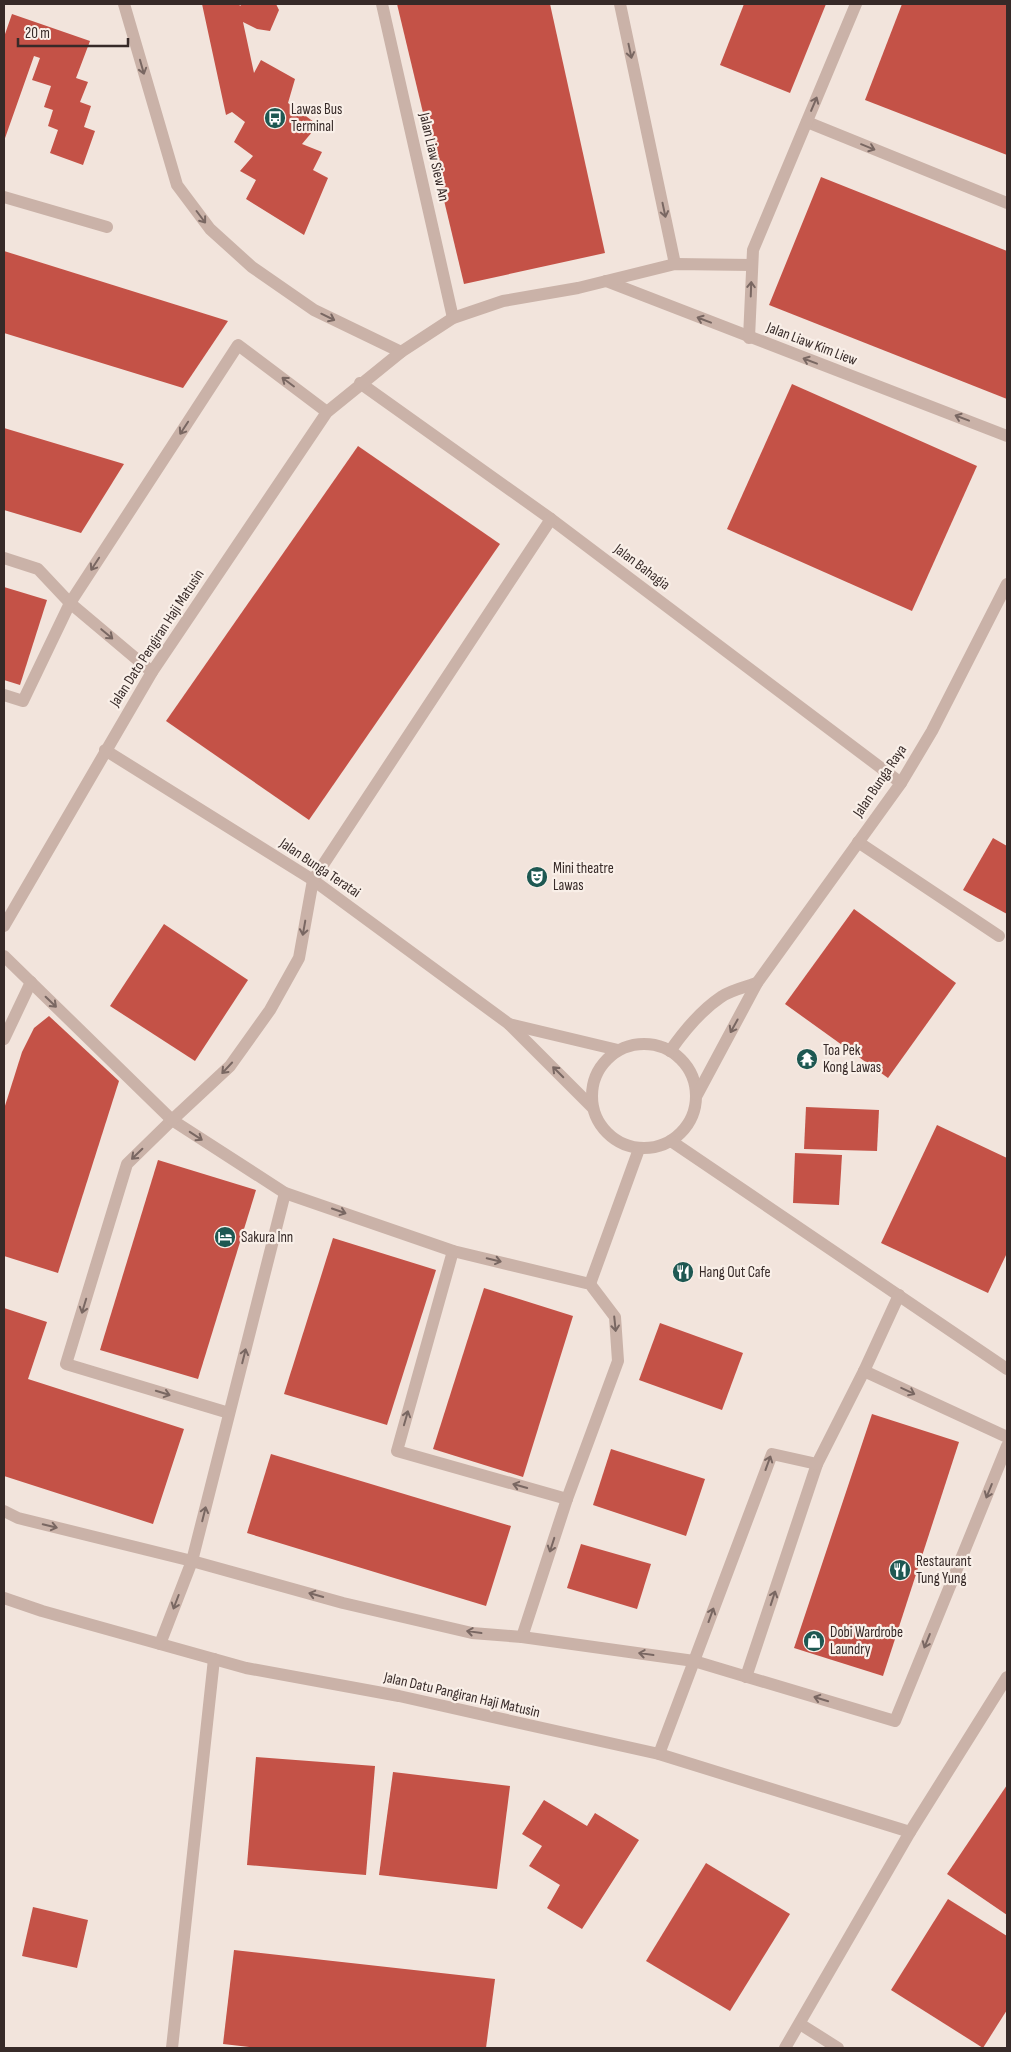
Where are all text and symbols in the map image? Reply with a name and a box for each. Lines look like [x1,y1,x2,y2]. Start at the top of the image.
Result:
scale bar [18,15,128,47]
text: 20 m [25,24,50,43]
one-way arrow [626,43,635,59]
one-way arrow [138,59,148,75]
one-way arrow [810,97,820,112]
place label: Lawas Bus Terminal [291,100,342,136]
bus stop icon: Lawas Bus Terminal [263,106,287,130]
street label: Jalan Liaw Siew An [414,110,453,203]
one-way arrow [860,142,875,152]
one-way arrow [660,202,669,218]
one-way arrow [195,210,206,223]
one-way arrow [746,281,756,298]
one-way arrow [320,312,335,322]
one-way arrow [697,315,712,324]
street label: Jalan Liaw Kim Liew [763,318,860,370]
one-way arrow [803,355,818,365]
one-way arrow [281,377,295,387]
one-way arrow [954,413,970,422]
one-way arrow [178,421,188,435]
street label: Jalan Bahagia [609,539,674,594]
one-way arrow [90,557,100,571]
street label: Jalan Dato Pengiran Haji Matusin [105,566,209,711]
one-way arrow [100,629,113,640]
street label: Jalan Bunga Raya [848,741,911,822]
street label: Jalan Bunga Teratai [275,833,364,902]
place label: Mini theatre Lawas [553,859,614,895]
theatre icon: Mini theatre Lawas [525,865,549,889]
one-way arrow [299,920,309,936]
one-way arrow [45,996,58,1008]
one-way arrow [729,1018,739,1033]
place label: Toa Pek Kong Lawas [823,1041,881,1077]
temple icon: Toa Pek Kong Lawas [795,1047,819,1071]
one-way arrow [221,1062,233,1075]
one-way arrow [552,1067,564,1079]
one-way arrow [189,1131,203,1141]
one-way arrow [131,1148,143,1160]
one-way arrow [331,1207,346,1216]
hotel icon: Sakura Inn [213,1225,237,1249]
place label: Sakura Inn [241,1228,293,1247]
one-way arrow [485,1256,501,1265]
restaurant icon: Hang Out Cafe [671,1260,695,1284]
place label: Hang Out Cafe [699,1263,771,1282]
one-way arrow [78,1298,88,1314]
one-way arrow [611,1316,620,1332]
one-way arrow [240,1349,249,1365]
one-way arrow [900,1387,915,1397]
one-way arrow [155,1389,171,1399]
one-way arrow [402,1410,411,1426]
one-way arrow [764,1456,773,1471]
one-way arrow [512,1480,528,1490]
one-way arrow [983,1483,993,1498]
one-way arrow [200,1506,209,1522]
one-way arrow [41,1522,57,1531]
one-way arrow [546,1537,556,1553]
place label: Restaurant Tung Yung [916,1552,972,1588]
restaurant icon: Restaurant Tung Yung [888,1558,912,1582]
one-way arrow [308,1590,324,1600]
one-way arrow [768,1590,778,1606]
one-way arrow [171,1594,180,1609]
one-way arrow [708,1608,717,1623]
place label: Dobi Wardrobe Laundry [830,1623,903,1659]
one-way arrow [466,1627,482,1637]
shop icon: Dobi Wardrobe Laundry [802,1629,826,1653]
one-way arrow [922,1633,932,1648]
one-way arrow [639,1649,655,1659]
street label: Jalan Datu Pangiran Haji Matusin [381,1668,542,1722]
one-way arrow [814,1694,830,1704]

